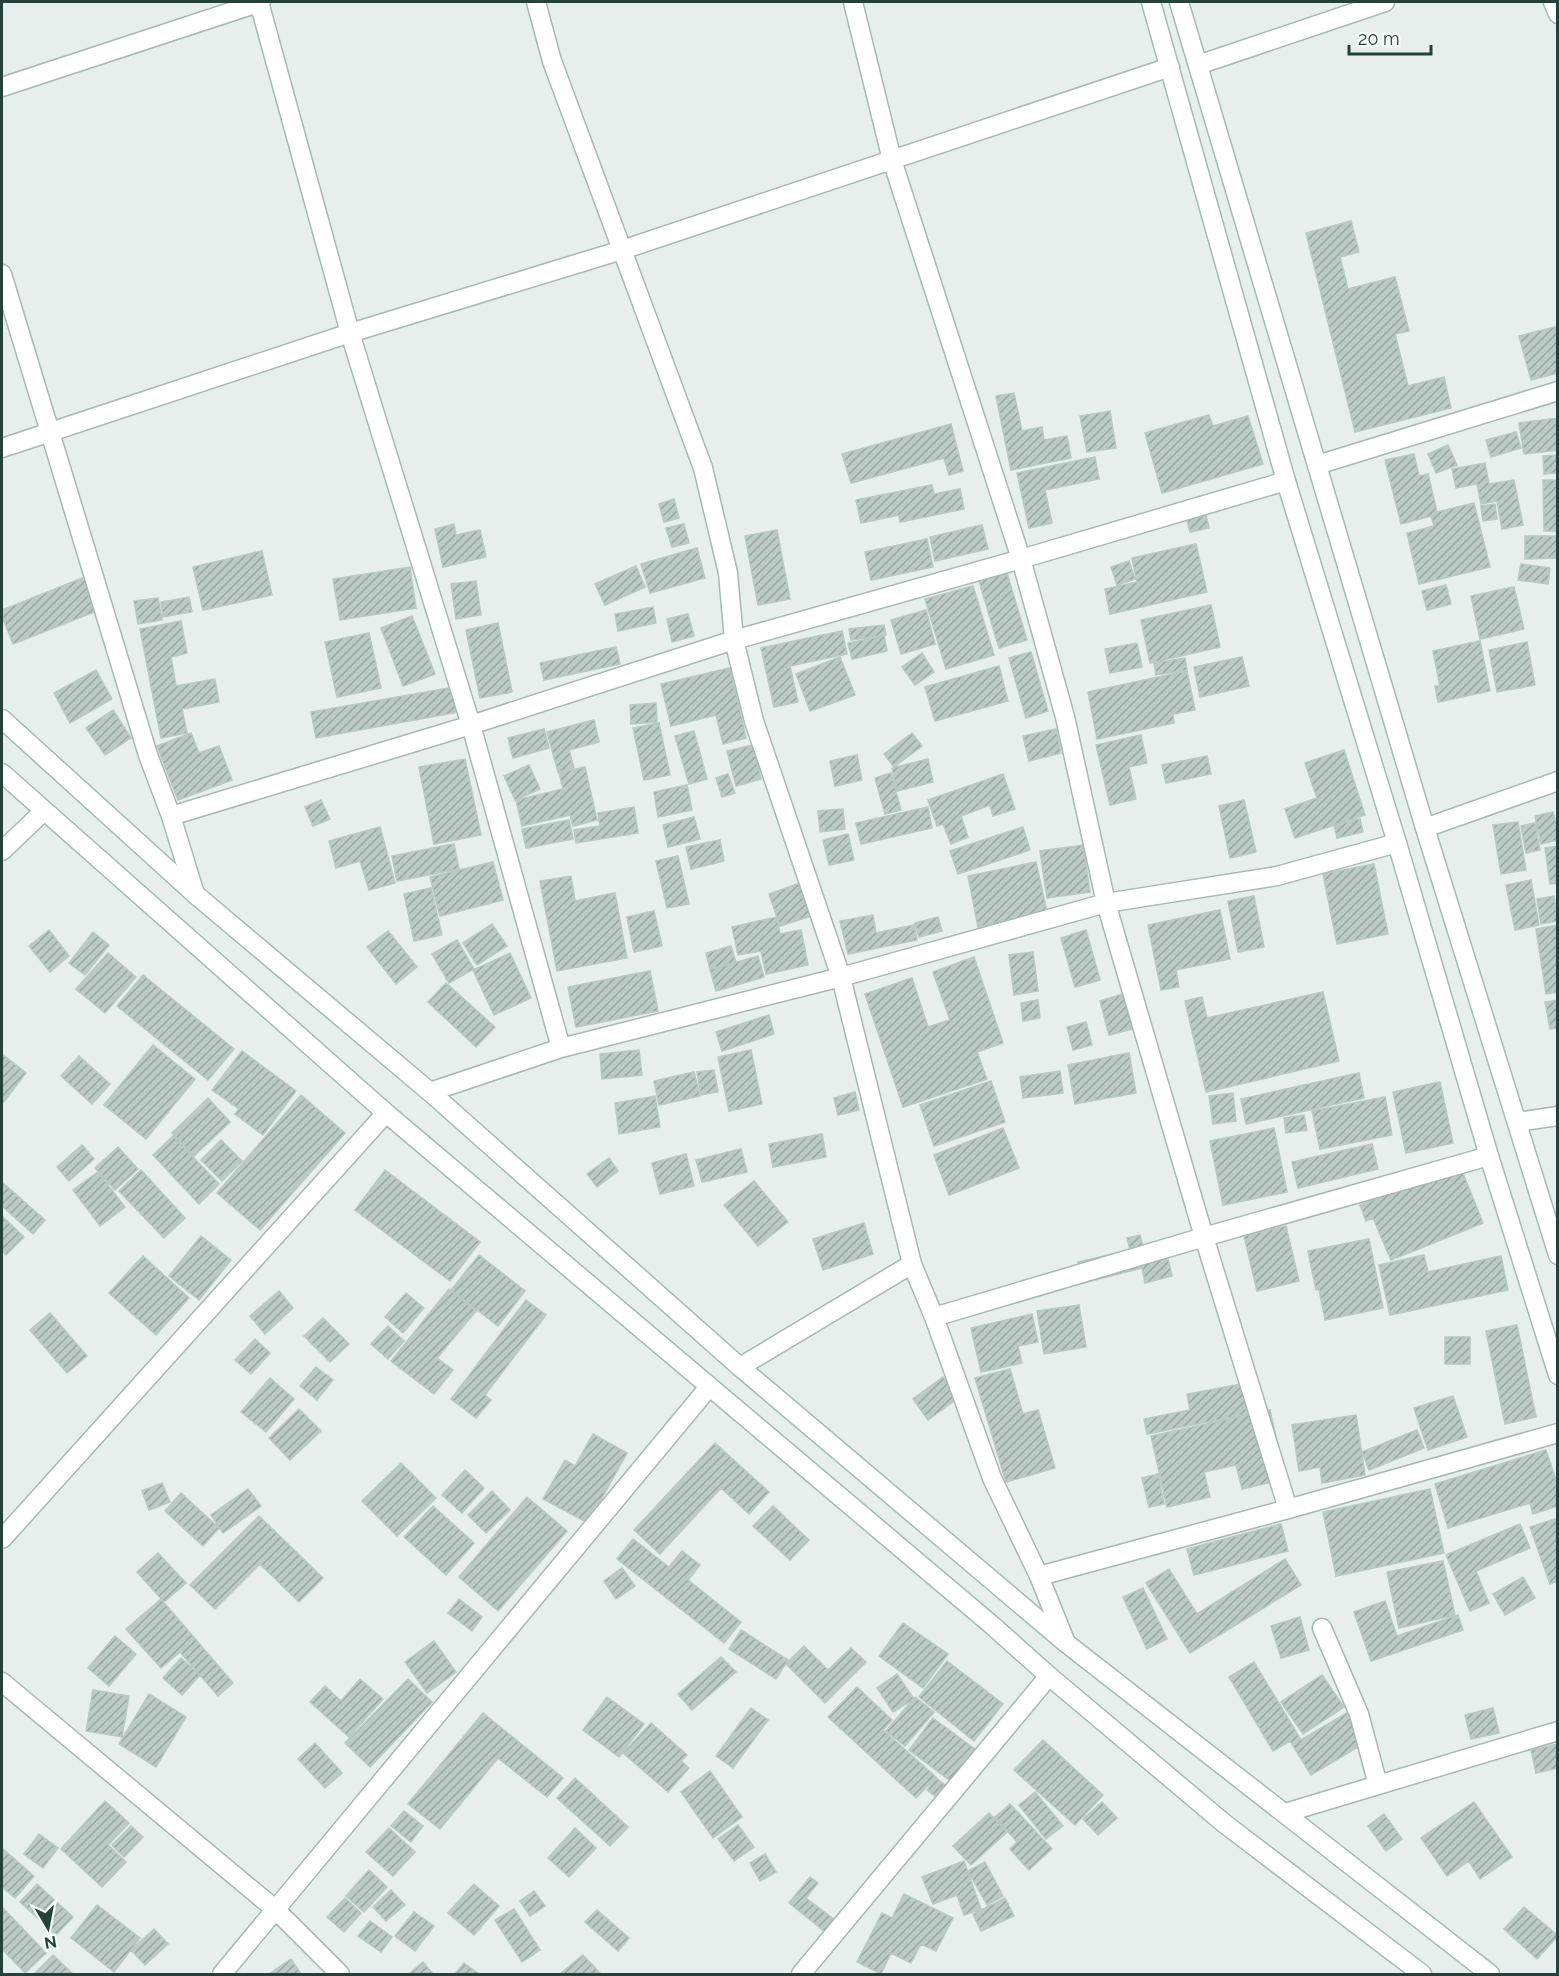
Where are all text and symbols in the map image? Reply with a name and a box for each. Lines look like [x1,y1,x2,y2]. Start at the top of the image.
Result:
scale bar [1349,18,1432,56]
text: 20 m [1358,28,1400,49]
north arrow [18,1898,78,1958]
text: N [43,1932,58,1953]

